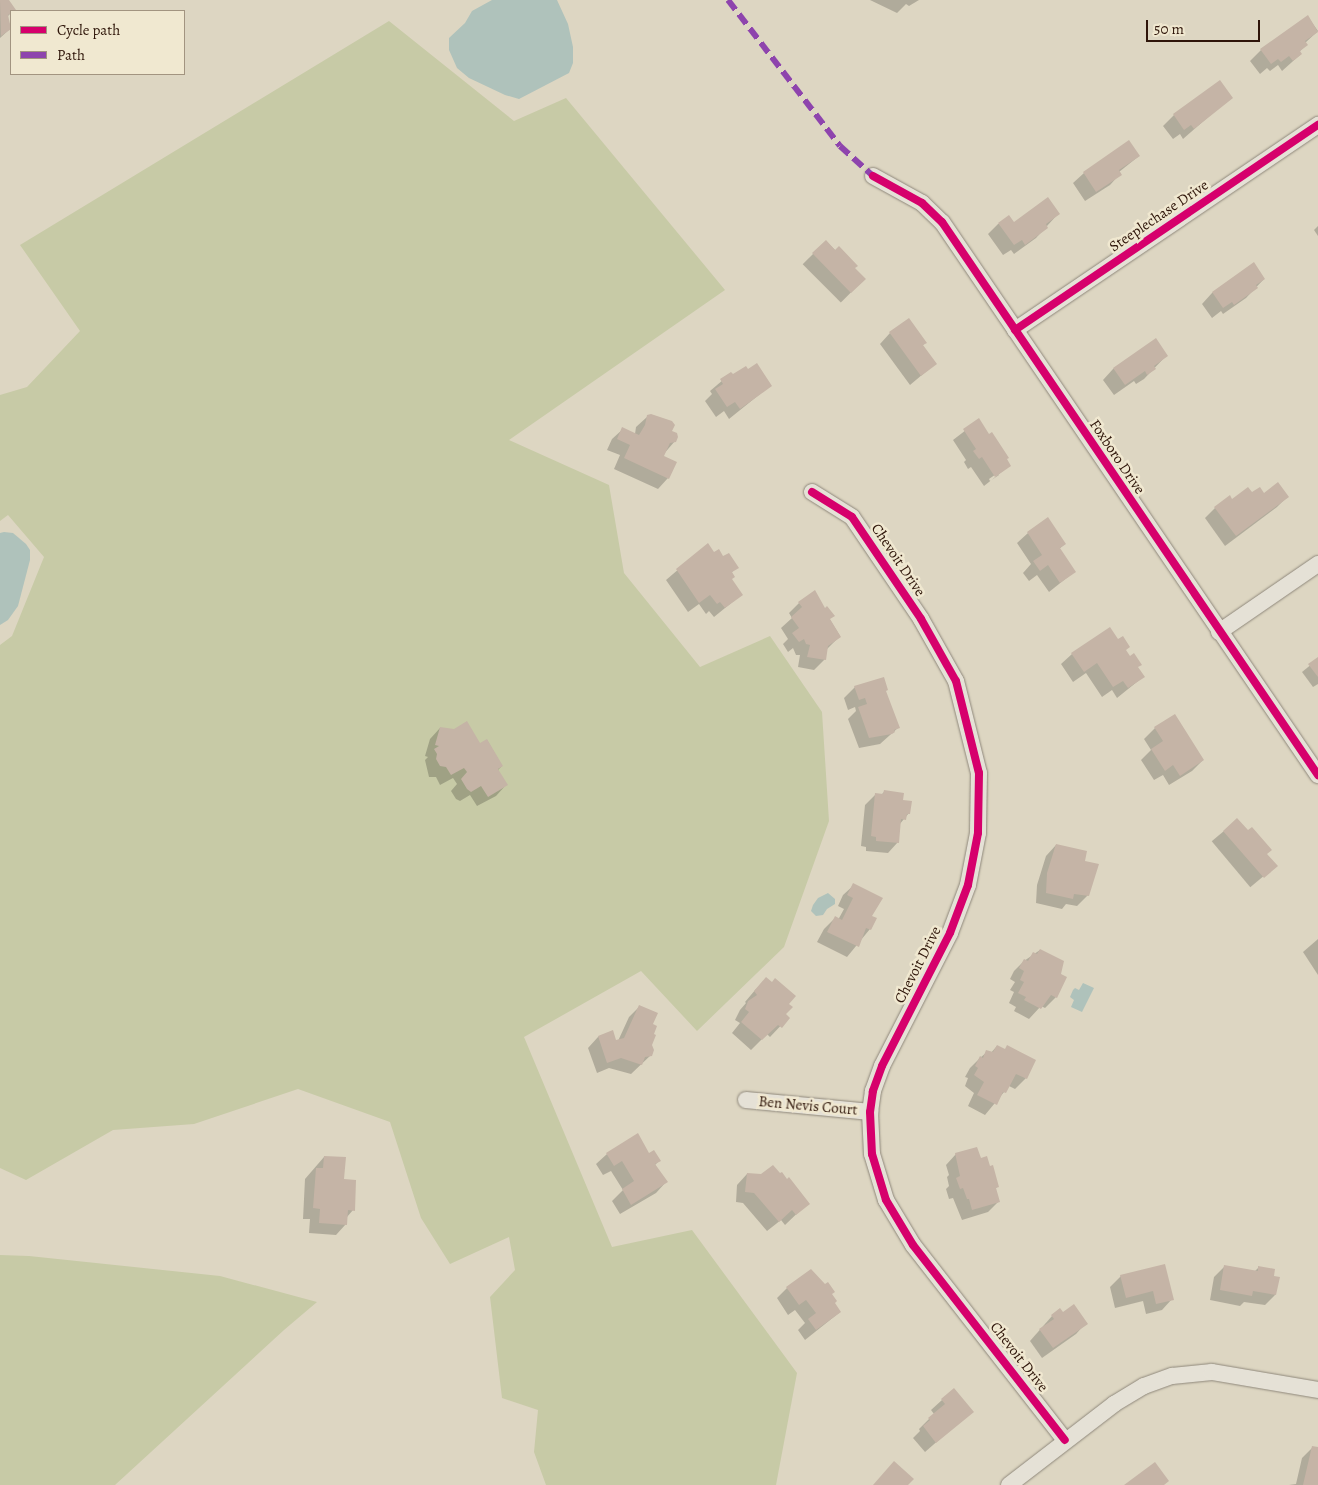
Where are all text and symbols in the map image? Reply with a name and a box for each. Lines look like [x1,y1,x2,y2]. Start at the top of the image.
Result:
legend [10,10,185,75]
scale bar [1148,10,1262,42]
text: 50 m [1154,19,1184,39]
text: Cycle path [57,20,120,40]
text: Path [57,45,85,65]
street label: Steeplechase Drive [1106,176,1212,256]
street label: Foxboro Drive [1085,416,1149,498]
street label: Chevoit Drive [867,520,929,600]
street label: Chevoit Drive [891,924,945,1006]
street label: Ben Nevis Court [758,1093,858,1119]
street label: Chevoit Drive [986,1318,1052,1396]

